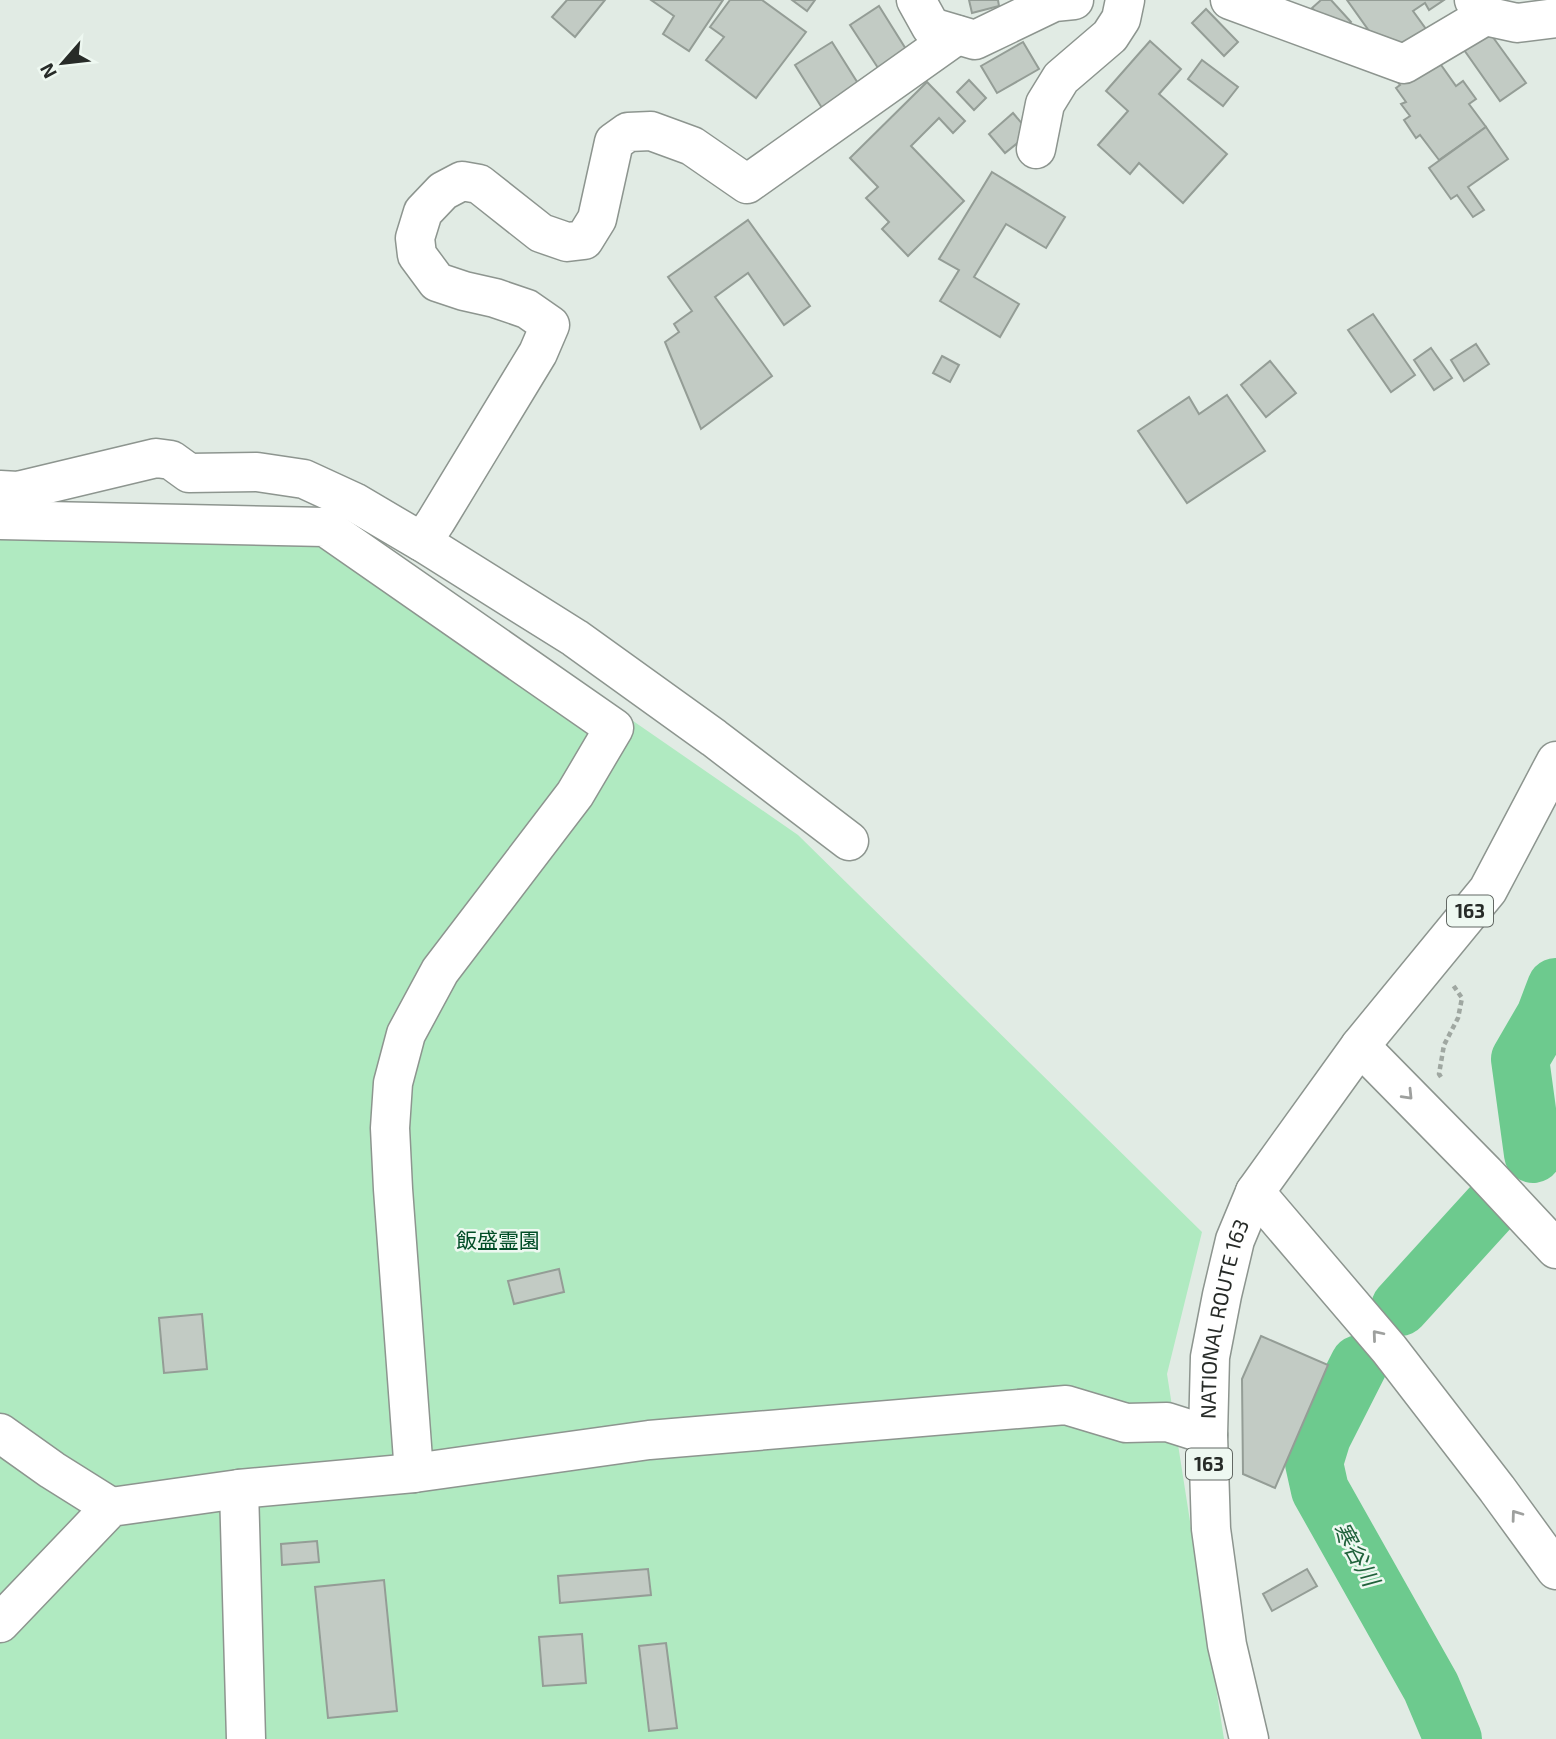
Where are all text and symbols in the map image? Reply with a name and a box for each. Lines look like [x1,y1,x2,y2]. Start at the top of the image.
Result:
north arrow [28,28,98,98]
text: N [34,60,61,83]
road number: 163 [1447,896,1493,926]
one-way arrow [1400,1086,1413,1099]
street label: NATIONAL ROUTE 163 [1194,1215,1253,1419]
park label: 飯盛霊園 [456,1227,540,1252]
one-way arrow [1373,1330,1385,1343]
road number: 163 [1186,1448,1232,1480]
one-way arrow [1511,1510,1524,1523]
water label: 寒谷川 [1328,1517,1387,1593]

